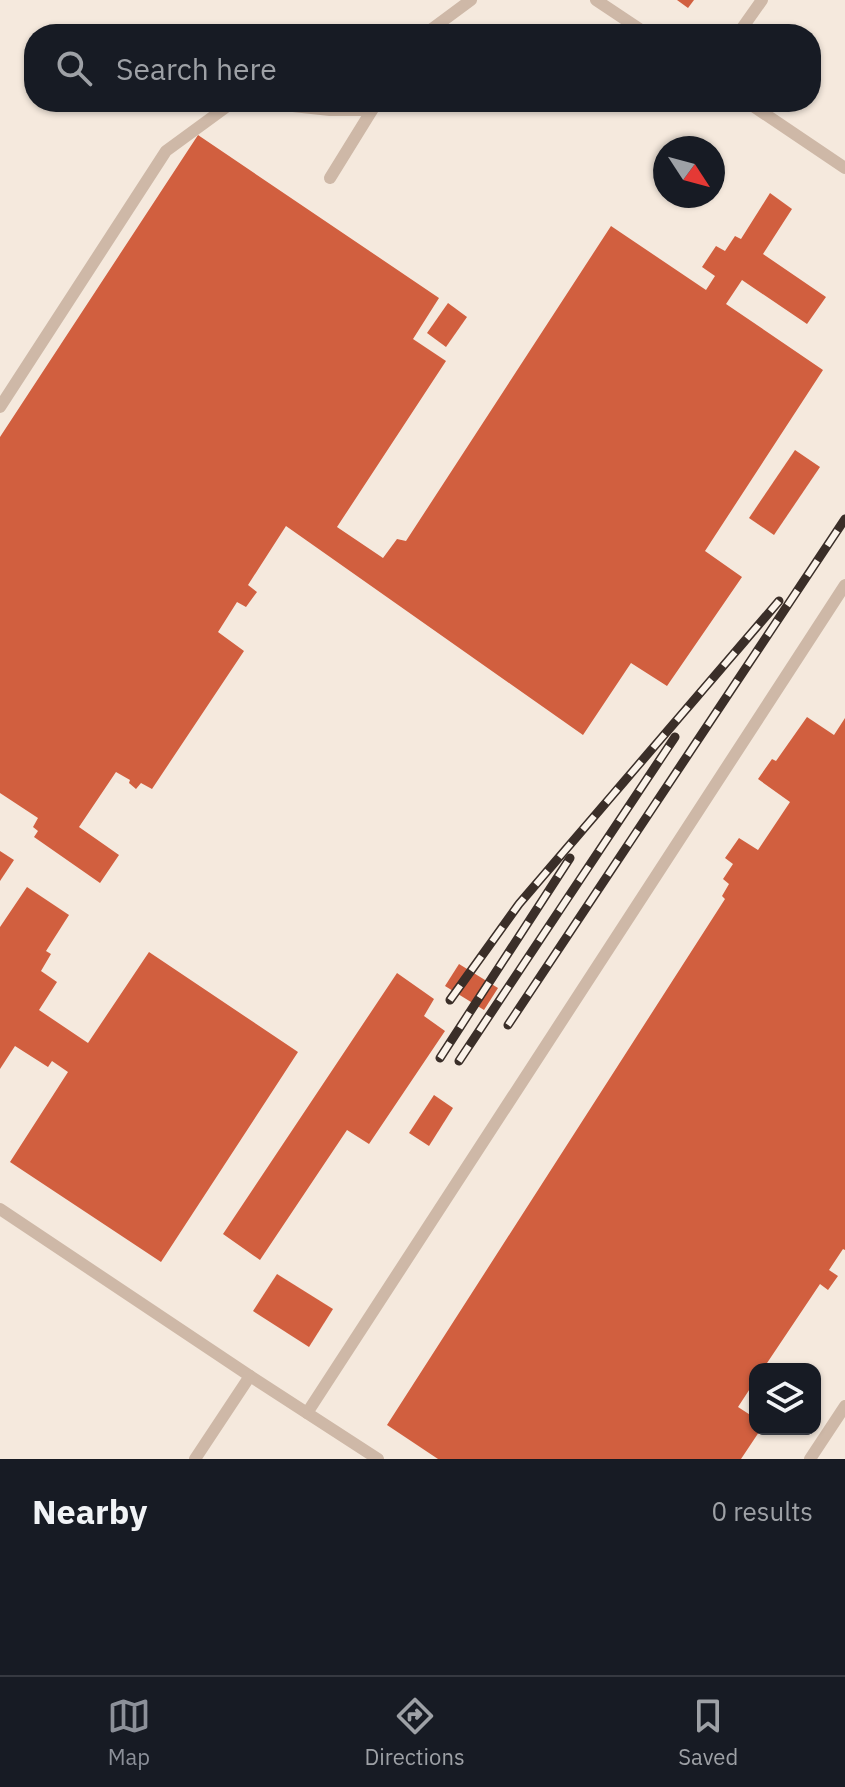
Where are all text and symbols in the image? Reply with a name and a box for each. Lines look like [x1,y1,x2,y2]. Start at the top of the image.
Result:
search box [24,24,821,112]
icon: search [52,46,96,90]
text: Search here [116,49,277,88]
north arrow [653,136,725,208]
map controls [749,1363,821,1435]
button: layers [749,1363,821,1435]
text: Nearby [32,1489,147,1533]
text: 0 results [711,1494,813,1528]
tab: Map [107,1694,151,1771]
tab: Directions [365,1694,465,1771]
tab: Saved [678,1694,738,1771]

